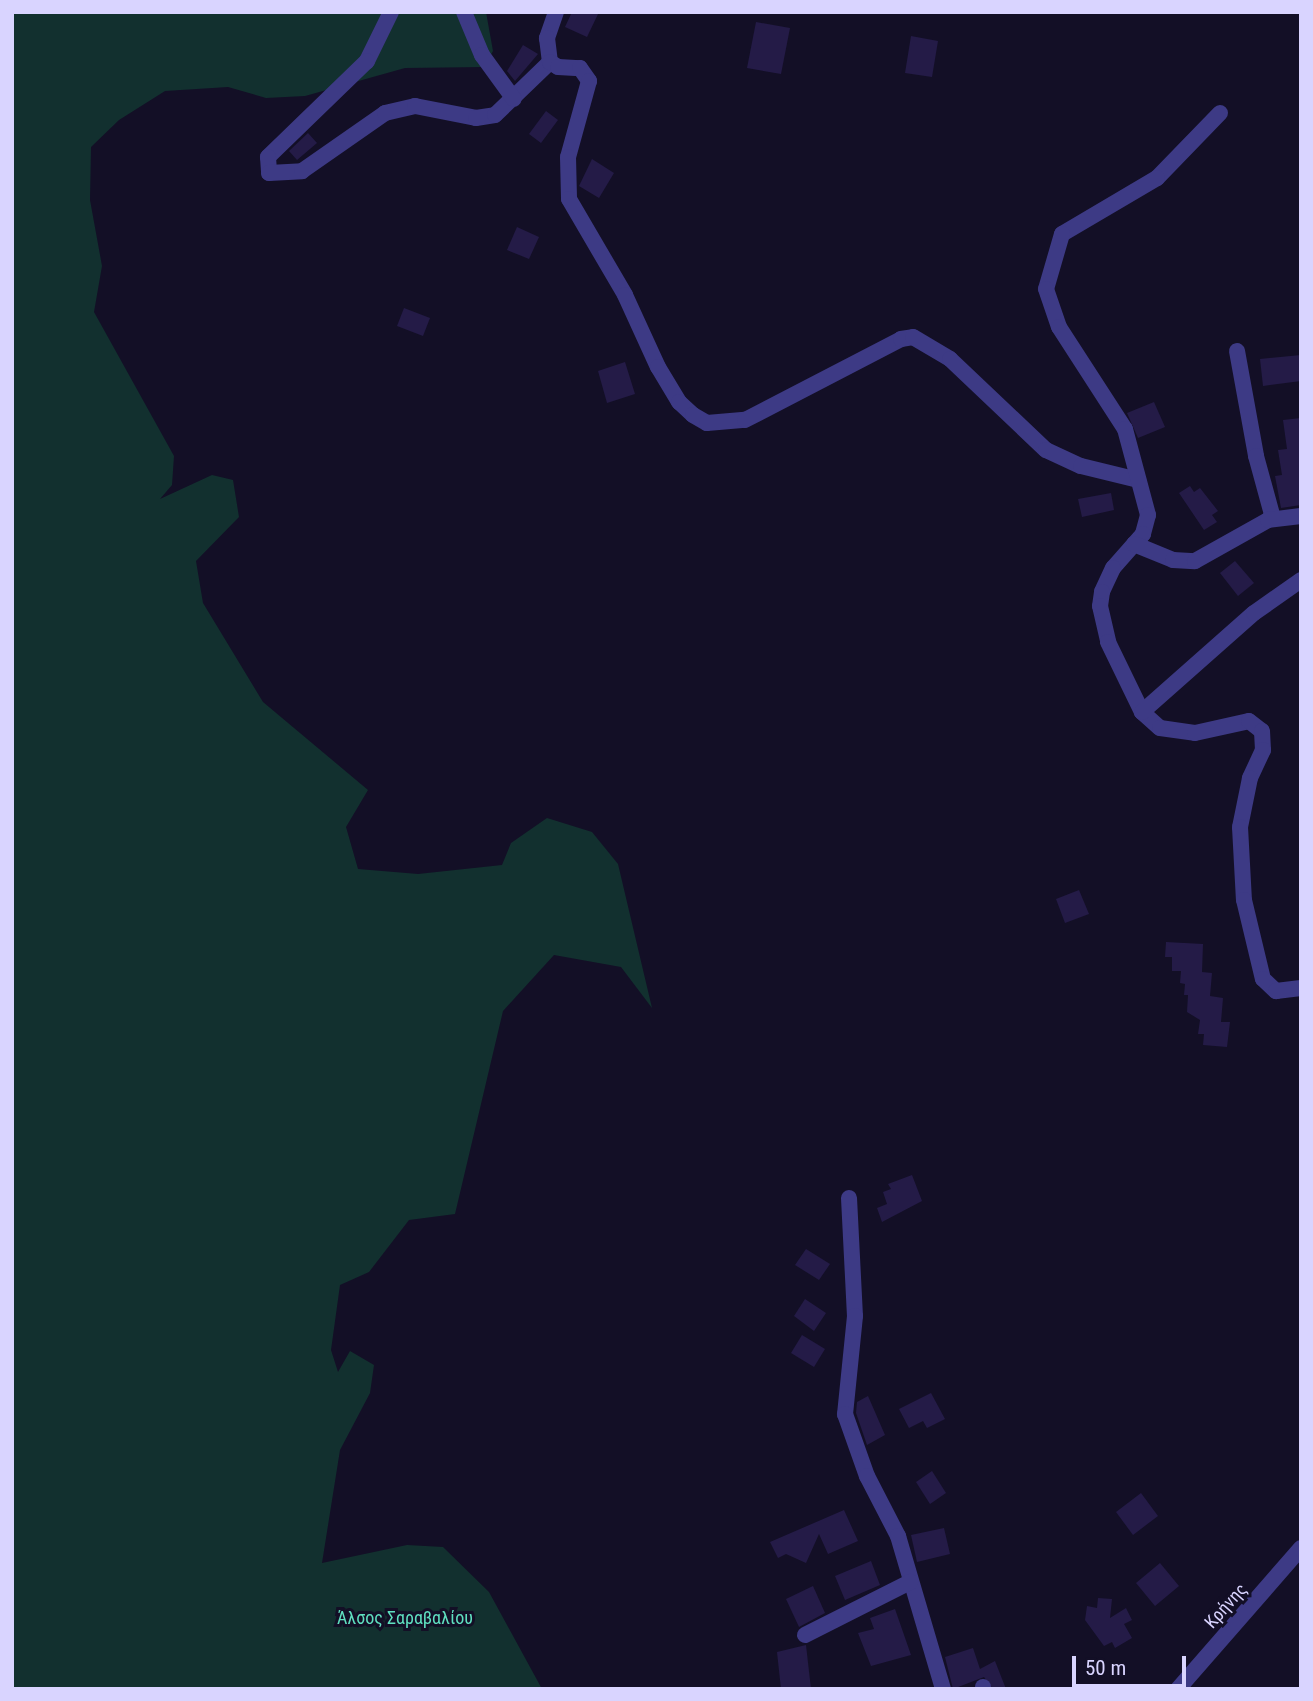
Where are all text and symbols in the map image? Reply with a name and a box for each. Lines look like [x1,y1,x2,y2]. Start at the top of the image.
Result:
street label: Κρήνης [1200,1579,1252,1633]
park label: Άλσος Σαραβαλίου [337,1607,473,1629]
scale bar [1075,1642,1189,1686]
text: 50 m [1085,1656,1126,1680]

